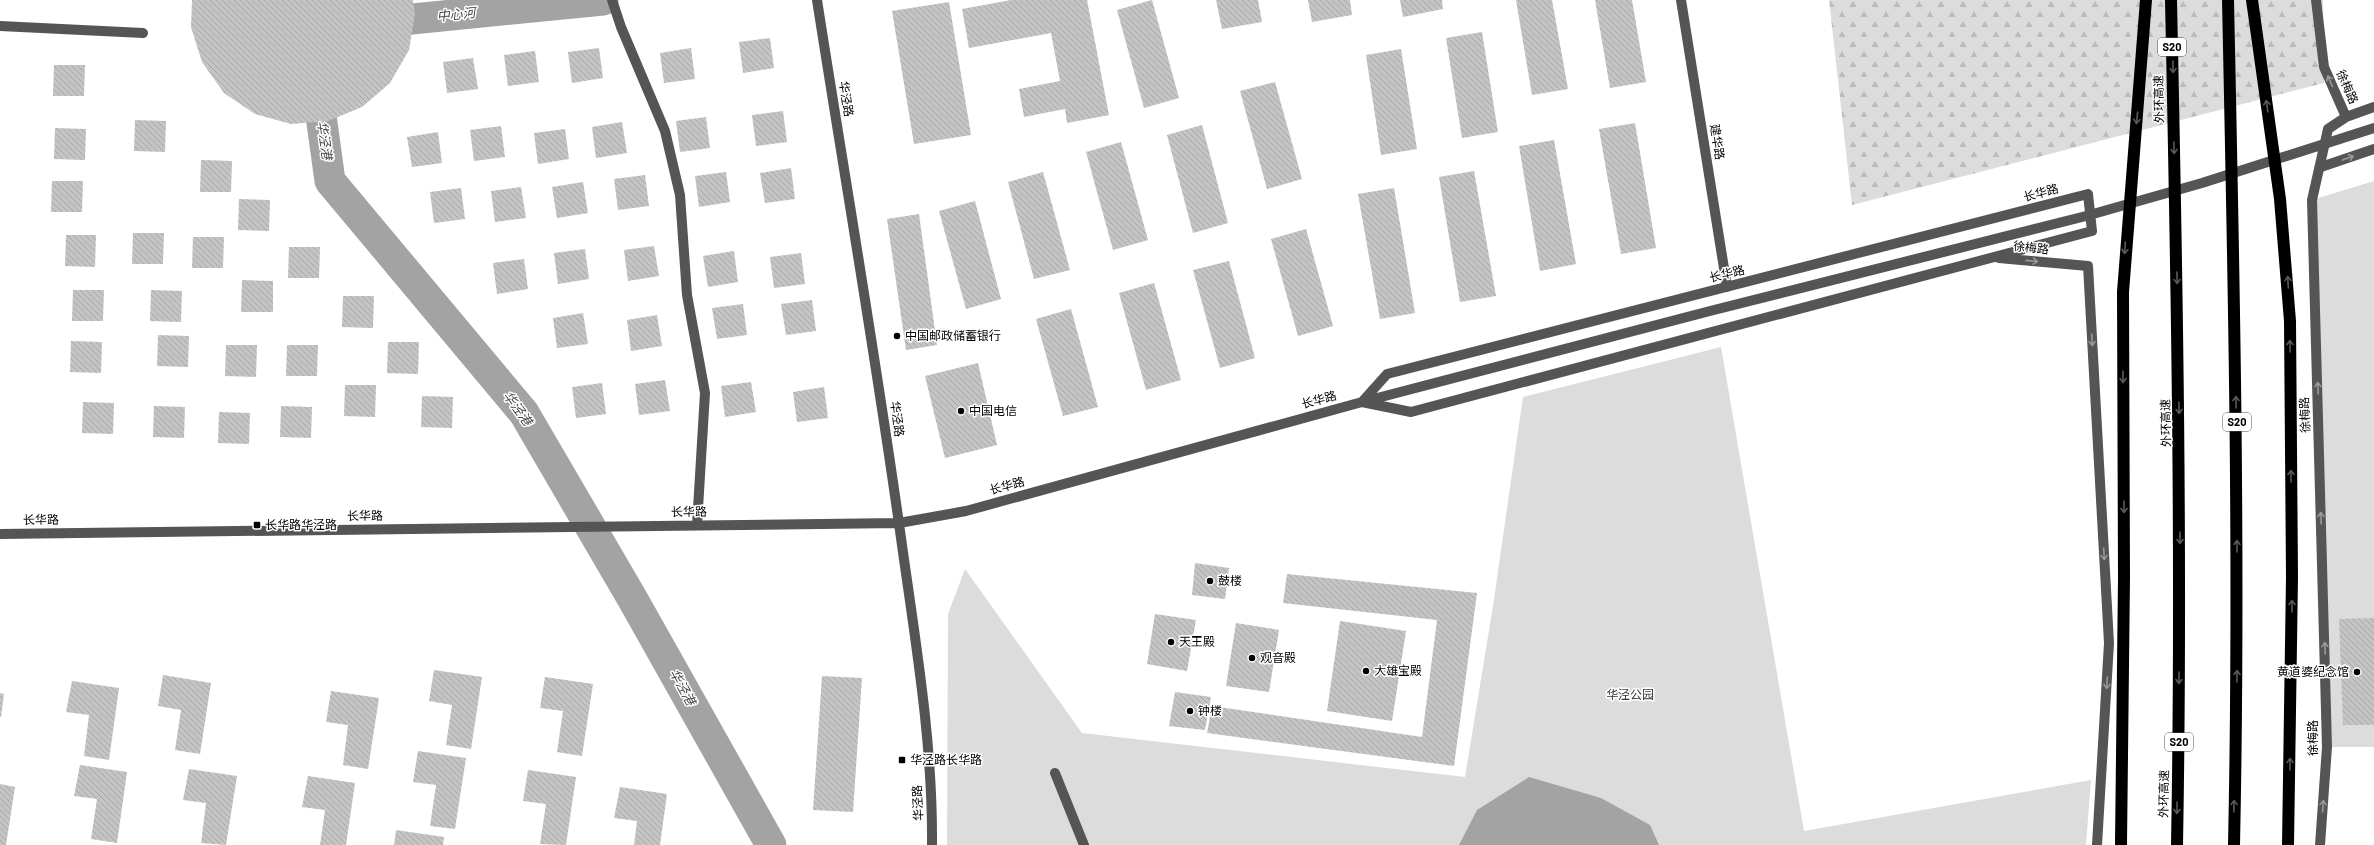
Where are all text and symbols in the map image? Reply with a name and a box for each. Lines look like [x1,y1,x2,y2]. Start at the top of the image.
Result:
water label: 中心河 [436,4,479,24]
road number: S20 [2158,38,2186,56]
one-way arrow [2169,60,2176,73]
street label: 徐梅路 [2334,67,2362,106]
street label: 外环高速 [2151,75,2165,123]
one-way arrow [2326,75,2334,87]
street label: 华泾路 [837,80,857,118]
one-way arrow [2263,100,2271,113]
one-way arrow [2133,111,2140,124]
water label: 华泾港 [314,120,336,162]
street label: 建华路 [1708,123,1728,161]
one-way arrow [2170,141,2178,154]
one-way arrow [2341,154,2354,161]
street label: 长华路 [2022,181,2060,203]
street label: 徐梅路 [2012,238,2050,256]
one-way arrow [2121,241,2128,254]
one-way arrow [2025,257,2038,265]
street label: 长华路 [1708,262,1746,284]
one-way arrow [2173,271,2181,284]
one-way arrow [2284,276,2291,289]
place label: 中国邮政储蓄银行 [905,328,1001,342]
marker: 中国邮政储蓄银行 [892,331,902,341]
one-way arrow [2088,333,2096,346]
one-way arrow [2286,340,2294,353]
one-way arrow [2119,370,2127,383]
one-way arrow [2314,382,2321,395]
water label: 华泾港 [500,388,537,430]
street label: 长华路 [1300,388,1338,410]
one-way arrow [2232,396,2240,409]
street label: 徐梅路 [2296,397,2312,433]
street label: 外环高速 [2158,399,2172,447]
street label: 华泾路 [889,400,907,438]
one-way arrow [2176,401,2183,414]
place label: 中国电信 [969,403,1017,417]
marker: 中国电信 [956,406,966,416]
road number: S20 [2223,413,2251,431]
one-way arrow [2287,470,2295,483]
street label: 长华路 [988,474,1026,496]
one-way arrow [2120,500,2128,513]
street label: 长华路 [671,504,707,518]
street label: 长华路 [347,508,383,522]
street label: 长华路 [23,512,59,526]
one-way arrow [2317,512,2325,525]
place label: 长华路华泾路 [265,517,337,531]
marker: 长华路华泾路 [252,520,262,530]
one-way arrow [2176,531,2184,544]
one-way arrow [2233,540,2241,553]
one-way arrow [2101,547,2108,560]
place label: 鼓楼 [1218,573,1242,587]
marker: 鼓楼 [1205,576,1215,586]
one-way arrow [2288,600,2295,613]
place label: 天王殿 [1179,634,1215,648]
marker: 天王殿 [1166,637,1176,647]
one-way arrow [2321,642,2329,655]
place label: 观音殿 [1260,650,1296,664]
marker: 观音殿 [1247,653,1257,663]
place label: 大雄宝殿 [1374,663,1422,677]
place label: 黄道婆纪念馆 [2277,664,2349,678]
water label: 华泾港 [667,666,700,710]
marker: 大雄宝殿 [1361,666,1371,676]
marker: 黄道婆纪念馆 [2352,667,2362,677]
one-way arrow [2233,670,2241,683]
one-way arrow [2176,671,2183,684]
one-way arrow [2103,676,2110,689]
park label: 华泾公园 [1606,687,1654,701]
place label: 钟楼 [1198,703,1222,717]
marker: 钟楼 [1185,706,1195,716]
street label: 徐梅路 [2305,720,2319,756]
road number: S20 [2165,733,2193,751]
place label: 华泾路长华路 [910,752,982,766]
marker: 华泾路长华路 [897,755,907,765]
one-way arrow [2286,758,2294,771]
street label: 外环高速 [2156,770,2170,818]
street label: 华泾路 [909,785,925,821]
one-way arrow [2231,800,2238,813]
one-way arrow [2319,800,2326,813]
one-way arrow [2173,801,2181,814]

